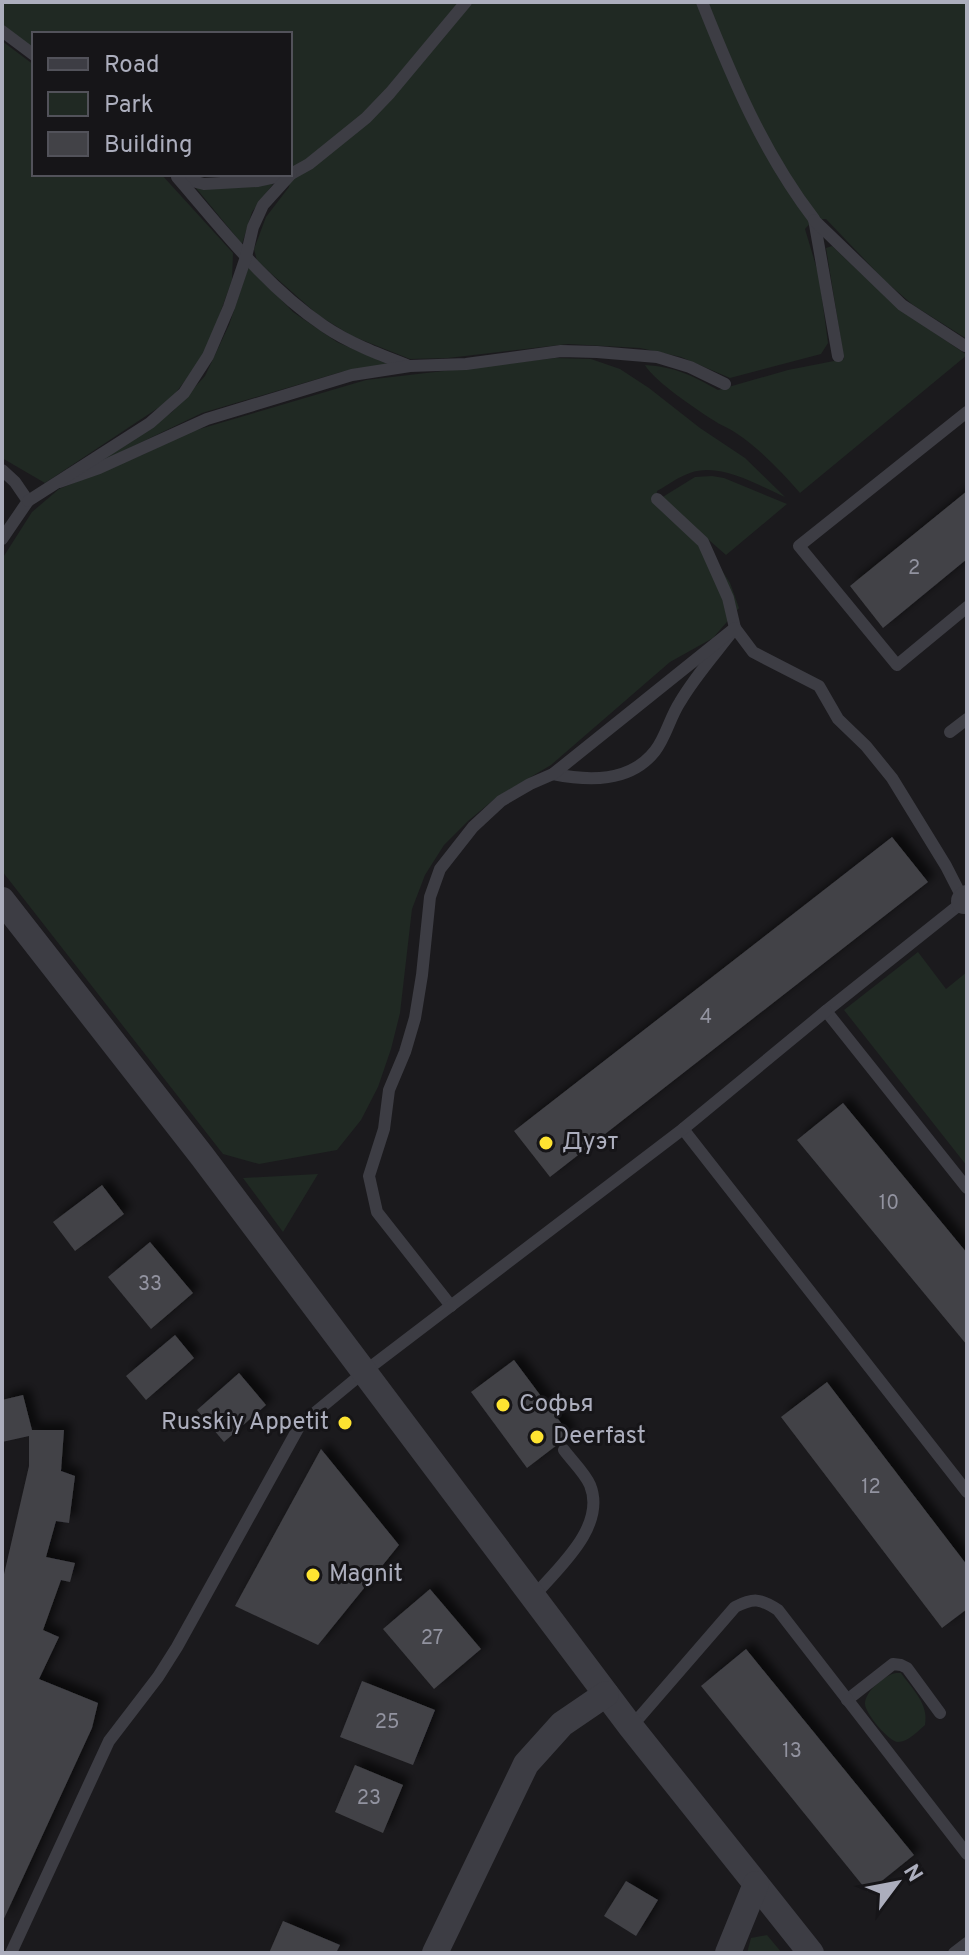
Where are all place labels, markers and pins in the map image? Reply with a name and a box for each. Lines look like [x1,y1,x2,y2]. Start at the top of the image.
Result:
place label: Дуэт [562,1128,618,1158]
marker: Дуэт [537,1134,555,1152]
place label: Софья [519,1390,594,1420]
marker: Софья [494,1396,512,1414]
place label: Russkiy Appetit [161,1408,329,1438]
marker: Russkiy Appetit [336,1414,354,1432]
place label: Deerfast [553,1422,646,1452]
marker: Deerfast [528,1428,546,1446]
place label: Magnit [329,1560,403,1590]
marker: Magnit [304,1566,322,1584]

